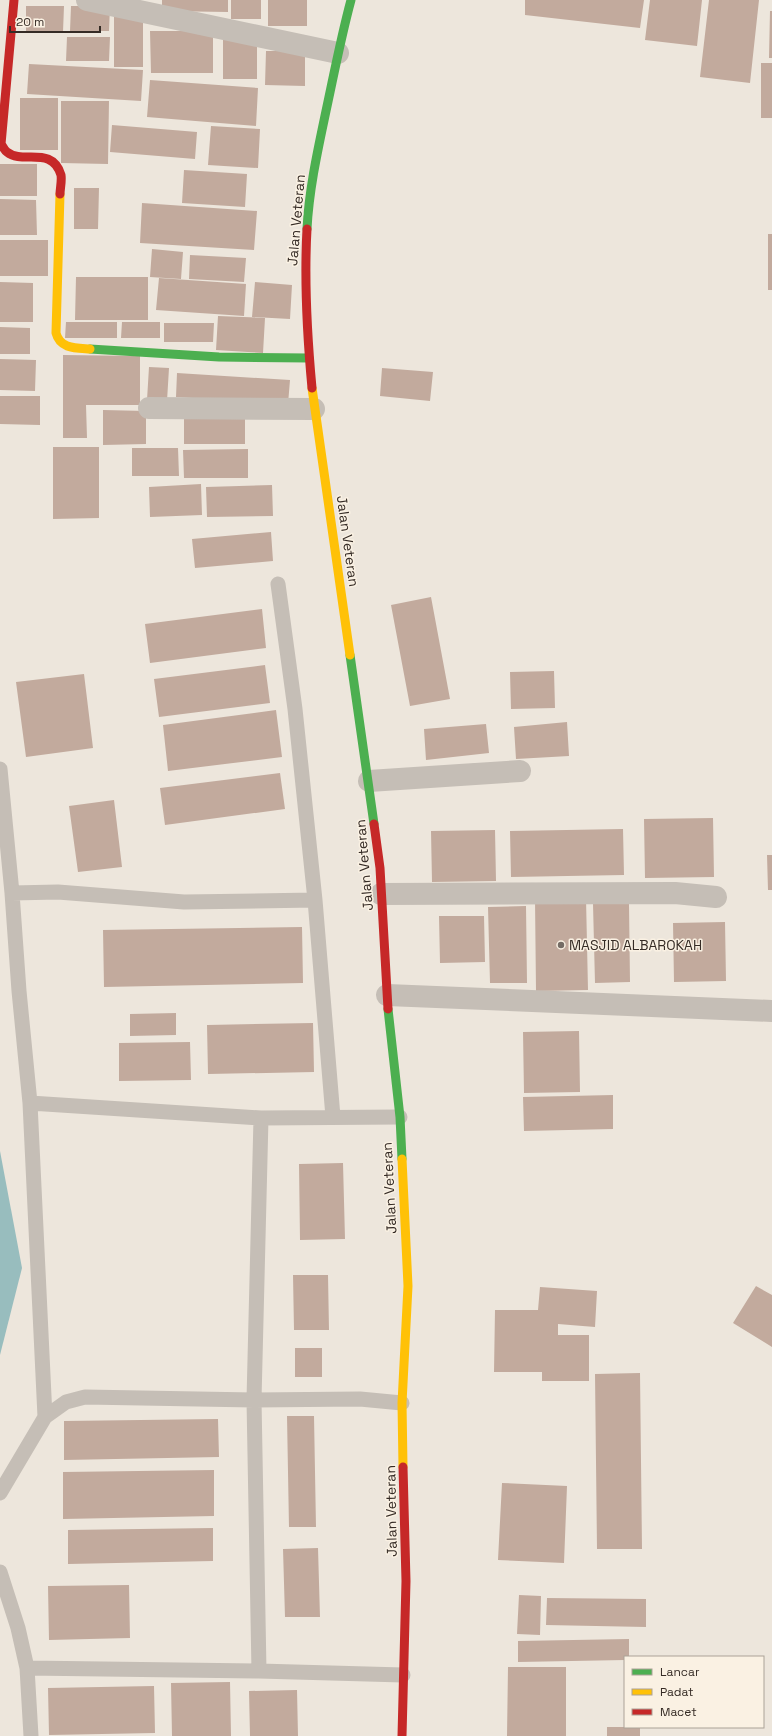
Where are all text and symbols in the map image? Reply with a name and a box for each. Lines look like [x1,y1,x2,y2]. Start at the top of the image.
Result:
scale bar [10,8,100,34]
text: 20 m [16,14,44,30]
street label: Jalan Veteran [283,173,309,267]
street label: Jalan Veteran [333,494,363,588]
street label: Jalan Veteran [351,818,377,912]
place label: MASJID ALBAROKAH [569,936,702,954]
marker: MASJID ALBAROKAH [556,940,566,950]
street label: Jalan Veteran [378,1142,400,1234]
street label: Jalan Veteran [381,1465,401,1557]
legend [624,1656,764,1728]
text: Lancar [660,1664,700,1680]
text: Padat [660,1684,694,1700]
text: Macet [660,1704,697,1720]

